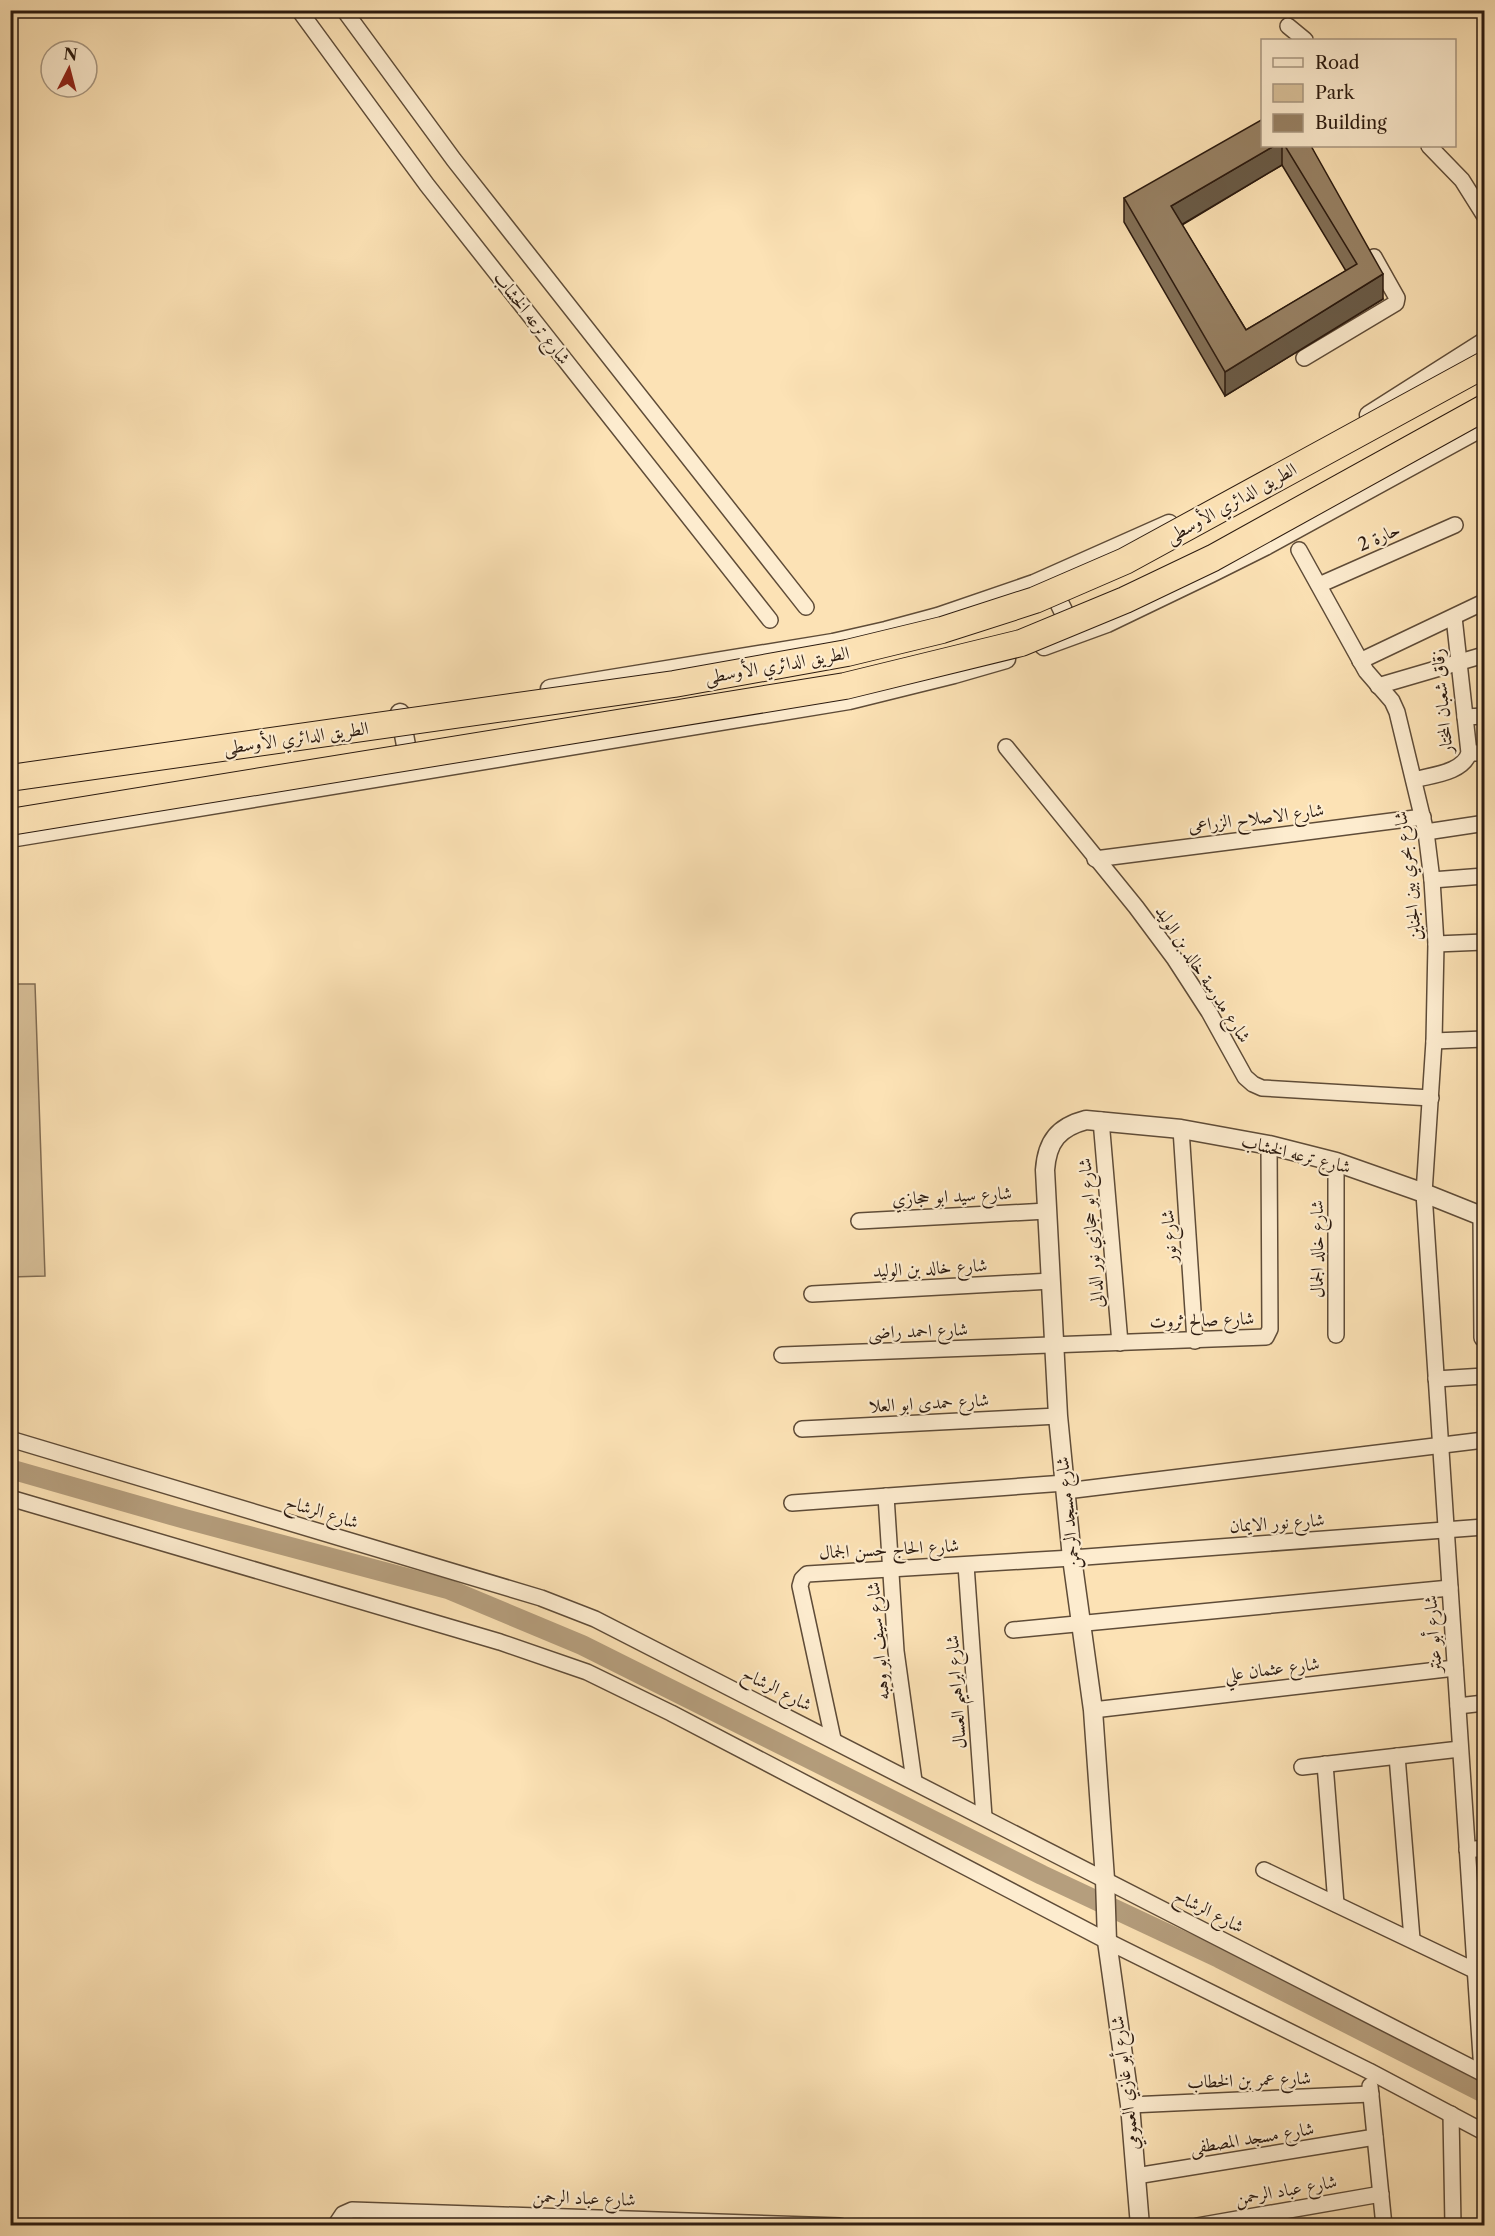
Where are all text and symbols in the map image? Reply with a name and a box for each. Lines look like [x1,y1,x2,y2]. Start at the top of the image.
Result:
north arrow [39,39,99,99]
legend [1261,39,1456,147]
text: N [63,43,79,65]
text: Road [1315,52,1360,74]
text: Park [1315,82,1356,104]
text: Building [1315,112,1387,134]
street label: شارع ترعه الخشاب [486,267,575,371]
street label: الطريق الدائري الأوسطى [1161,456,1302,552]
street label: حارة 2 [1354,518,1404,556]
street label: الطريق الدائري الأوسطى [703,639,852,692]
street label: زقاق شعبان المختار [1426,648,1458,756]
street label: الطريق الدائري الأوسطى [222,715,371,763]
street label: شارع الاصلاح الزراعى [1187,799,1326,842]
street label: شارع بحري بين الجناين [1389,809,1431,942]
street label: شارع مدرسة خالد بن الوليد [1147,901,1256,1049]
street label: شارع ترعه الخشاب [1238,1130,1353,1182]
street label: شارع ابو حجازي نور الدالى [1073,1157,1113,1309]
street label: شارع سيد ابو حجازي [891,1182,1013,1214]
street label: شارع خالد الجمال [1306,1200,1332,1298]
street label: شارع نور [1156,1209,1186,1265]
street label: شارع خالد بن الوليد [872,1254,988,1286]
street label: شارع صالح ثروت [1149,1307,1255,1338]
street label: شارع احمد راضى [868,1318,969,1348]
street label: شارع حمدى ابو العلا [868,1389,990,1421]
street label: شارع مسجد الرحمن [1051,1455,1089,1571]
street label: شارع الرشاح [281,1490,361,1538]
street label: شارع نور الايمان [1229,1509,1326,1541]
street label: شارع الحاج حسن الجمال [818,1534,960,1569]
street label: شارع سيف ابو وهبه [862,1581,898,1701]
street label: شارع أبو عنتر [1417,1594,1451,1676]
street label: شارع ابراهيم العسال [941,1634,978,1750]
street label: شارع عثمان علي [1223,1652,1321,1692]
street label: شارع الرشاح [736,1662,816,1720]
street label: شارع الرشاح [1168,1884,1248,1942]
street label: شارع أبو غازي العمومي [1104,2014,1148,2152]
street label: شارع عمر بن الخطاب [1187,2067,1311,2097]
street label: شارع مسجد المصطفى [1188,2117,1316,2163]
street label: شارع عباد الرحمن [1233,2170,1339,2214]
street label: شارع عباد الرحمن [532,2185,636,2215]

